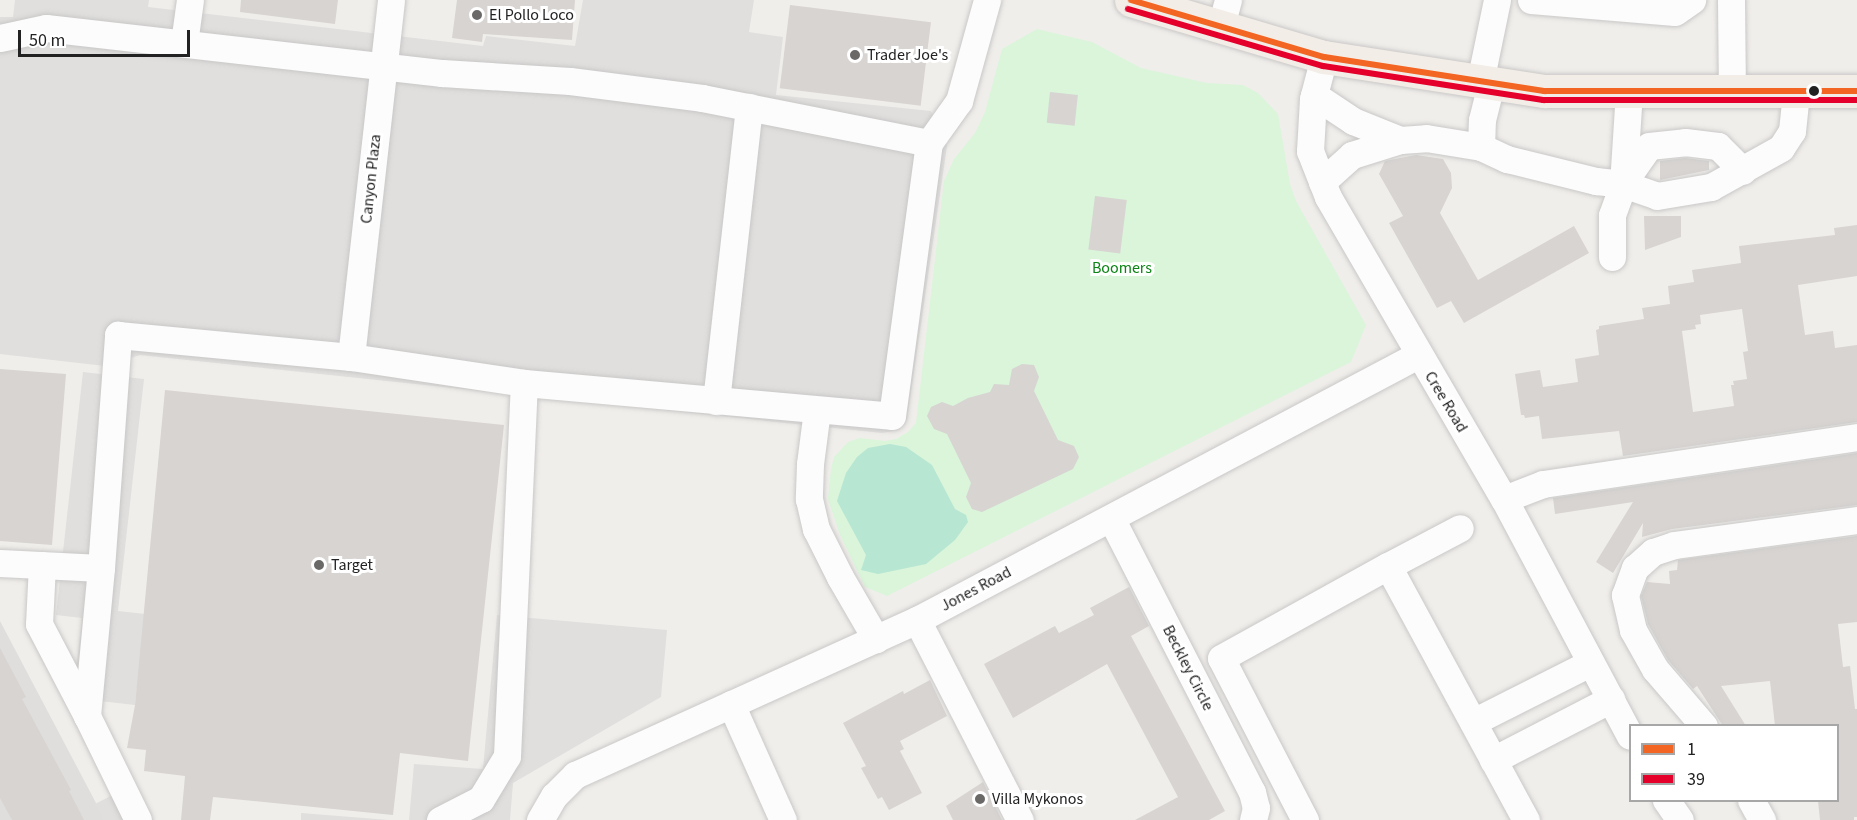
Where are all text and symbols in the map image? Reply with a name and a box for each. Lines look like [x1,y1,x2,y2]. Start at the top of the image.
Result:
place label: El Pollo Loco [489,5,574,25]
marker: El Pollo Loco [470,8,484,22]
scale bar [21,18,194,56]
text: 50 m [29,28,65,53]
place label: Trader Joe's [867,45,948,65]
marker: Trader Joe's [848,48,862,62]
unlabelled marker [1808,85,1820,97]
street label: Canyon Plaza [357,133,385,225]
park label: Boomers [1092,258,1152,278]
street label: Cree Road [1420,368,1472,436]
place label: Target [331,555,373,575]
marker: Target [312,558,326,572]
street label: Jones Road [937,562,1015,616]
street label: Beckley Circle [1158,622,1218,714]
legend [1629,724,1839,802]
text: 1 [1687,737,1696,762]
text: 39 [1687,767,1705,792]
place label: Villa Mykonos [992,789,1083,809]
marker: Villa Mykonos [973,792,987,806]

